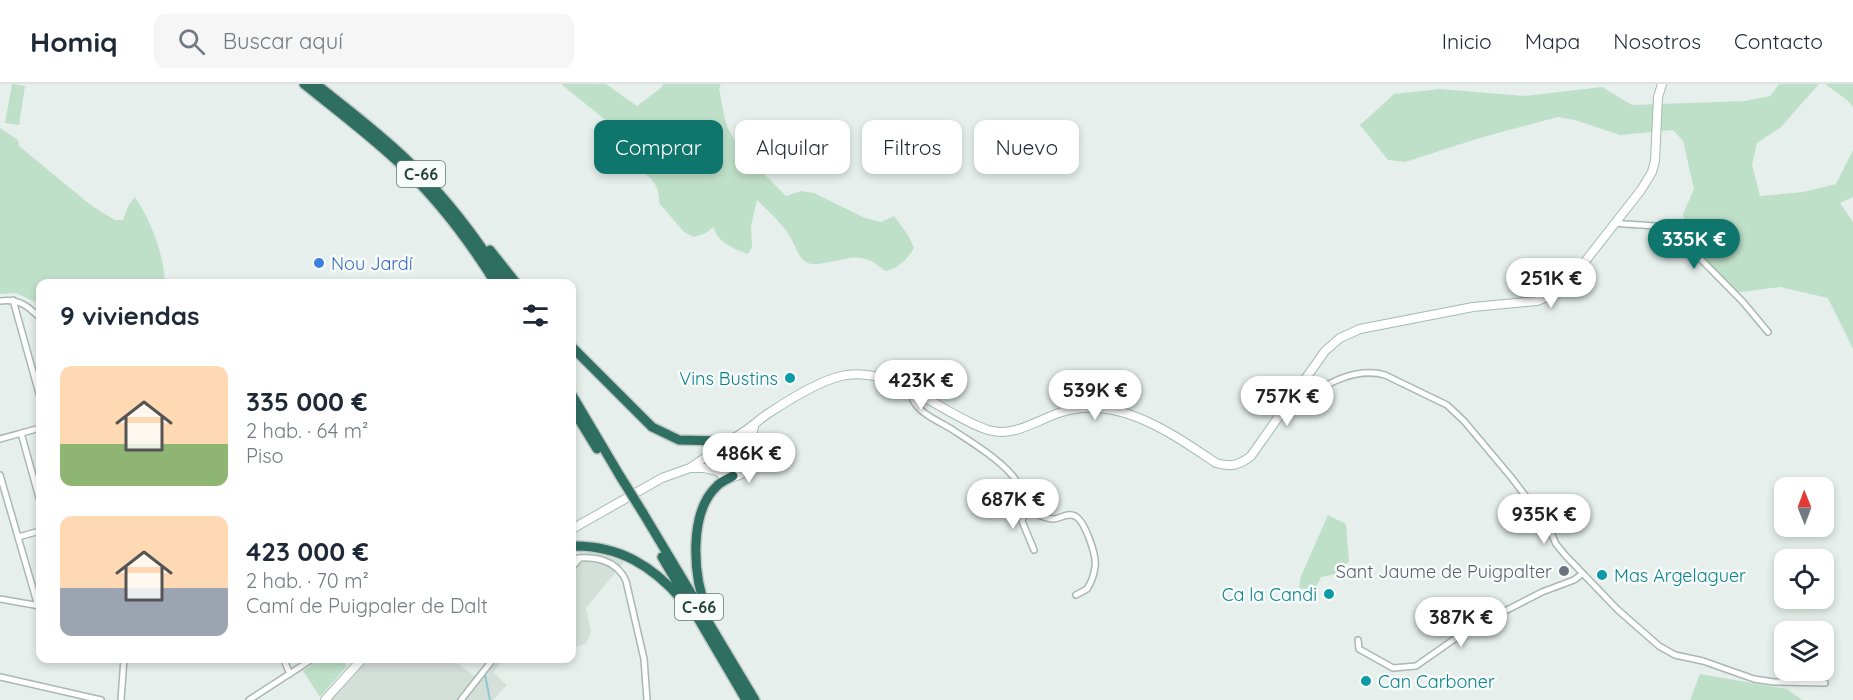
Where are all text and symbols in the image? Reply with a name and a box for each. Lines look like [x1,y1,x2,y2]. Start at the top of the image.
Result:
search box [154,14,574,68]
text: Homiq [30,24,118,59]
icon: search [175,25,208,58]
text: Buscar aquí [223,27,343,55]
text: Inicio [1442,28,1492,54]
text: Mapa [1525,28,1580,54]
text: Nosotros [1613,28,1701,54]
text: Contacto [1734,28,1823,54]
chip: Comprar [594,120,723,174]
chip: Alquilar [735,120,850,174]
chip: Filtros [862,120,962,174]
chip: Nuevo [974,120,1079,174]
road number: C-66 [397,161,445,187]
pin: 335K € [1645,219,1743,270]
text: 335K € [1662,226,1726,251]
place label: Nou Jardí [331,252,413,275]
marker: Nou Jardí [312,256,326,270]
pin: 251K € [1502,258,1600,309]
text: 251K € [1520,265,1582,290]
text: 9 viviendas [60,299,200,332]
icon: filters [519,299,552,332]
pin: 423K € [872,360,970,411]
place label: Vins Bustins [679,367,778,390]
text: 423K € [888,367,954,392]
pin: 539K € [1046,370,1144,421]
marker: Vins Bustins [783,371,797,385]
pin: 757K € [1238,376,1336,427]
text: 539K € [1063,377,1127,402]
text: 757K € [1255,383,1319,408]
text: 335 000 € [246,385,368,418]
icon: home [108,390,180,462]
text: 2 hab. · 64 m² [246,418,368,443]
pin: 486K € [700,433,798,484]
text: 486K € [716,440,782,465]
text: Piso [246,443,284,468]
north arrow [1774,477,1834,537]
map controls [1774,477,1834,681]
pin: 687K € [964,479,1062,530]
text: 687K € [981,486,1045,511]
pin: 935K € [1495,494,1593,545]
text: 935K € [1512,501,1576,526]
text: 423 000 € [246,535,369,568]
icon: home [108,540,180,612]
button: locate [1774,549,1834,609]
place label: Sant Jaume de Puigpalter [1336,560,1552,583]
marker: Sant Jaume de Puigpalter [1557,564,1571,578]
place label: Mas Argelaguer [1614,564,1746,587]
text: 2 hab. · 70 m² [246,568,369,593]
marker: Mas Argelaguer [1595,568,1609,582]
place label: Ca la Candi [1222,583,1317,606]
marker: Ca la Candi [1322,587,1336,601]
text: Camí de Puigpaler de Dalt [246,593,488,618]
road number: C-66 [675,594,723,620]
pin: 387K € [1412,597,1510,648]
text: 387K € [1429,604,1493,629]
button: layers [1774,621,1834,681]
place label: Can Carboner [1378,670,1495,693]
marker: Can Carboner [1359,674,1373,688]

